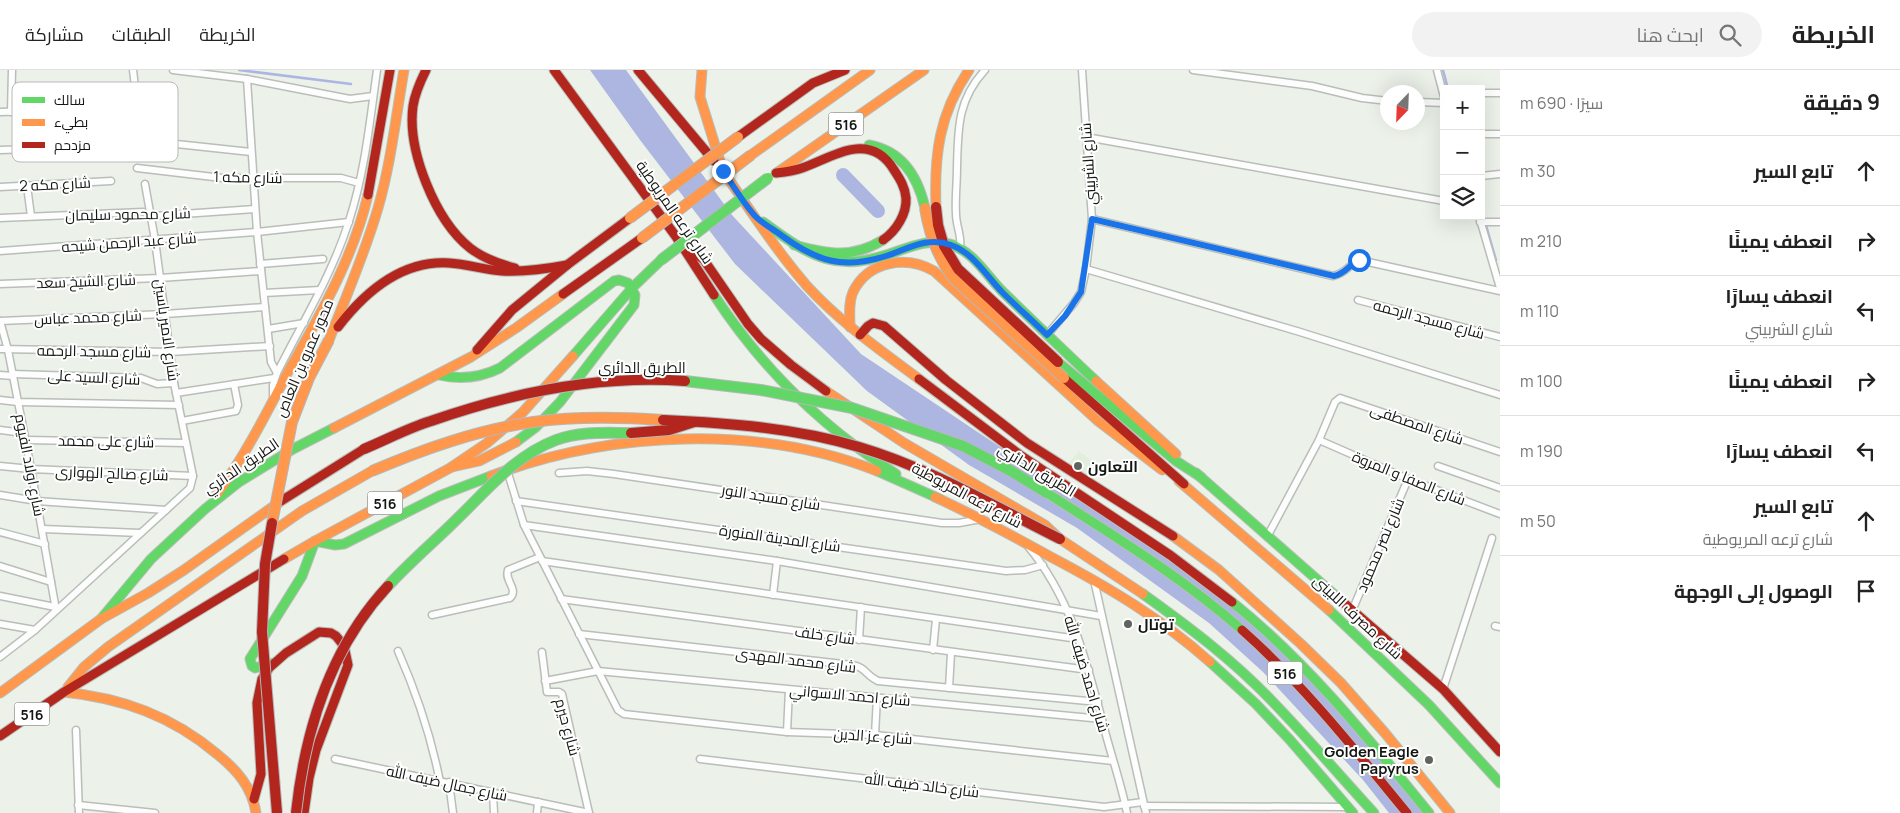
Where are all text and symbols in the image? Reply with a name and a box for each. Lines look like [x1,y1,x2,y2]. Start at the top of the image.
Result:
search box [1412,12,1762,57]
text: الخريطة [1792,17,1875,50]
icon: search [1716,21,1744,49]
text: مشاركة [25,22,84,46]
text: الطبقات [112,22,171,46]
text: الخريطة [199,22,256,46]
text: ابحث هنا [1637,22,1704,48]
legend [12,82,178,162]
north arrow [1380,85,1425,130]
map controls [1440,85,1485,220]
button: + [1440,85,1485,130]
text: 9 دقيقة [1803,88,1880,116]
text: سالك [54,90,85,109]
text: سيرًا · 690 m [1520,92,1603,114]
text: بطيء [54,112,88,134]
road number: 516 [828,112,864,136]
street label: شارع الشربيني [1075,122,1103,206]
button: − [1440,130,1485,175]
text: مزدحم [54,135,91,155]
street label: شارع ترعه المريوطية [631,156,719,269]
icon: ahead [1852,157,1880,185]
text: تابع السير [1754,158,1833,184]
route end [712,160,735,183]
text: 30 m [1520,160,1555,182]
street label: شارع مكه 1 [213,166,283,189]
street label: شارع مكه 2 [19,172,91,197]
button: layers [1440,175,1485,220]
street label: شارع محمود سليمان [65,202,191,227]
street label: شارع عبد الرحمن شيحه [61,227,197,258]
icon: right [1852,227,1880,255]
text: انعطف يمينًا [1728,228,1833,254]
text: 210 m [1520,230,1562,252]
route start [1348,249,1371,272]
street label: شارع الشيخ سعد [36,269,136,294]
street label: شارع الامير ياسين [148,278,185,383]
text: انعطف يسارًا [1726,283,1833,309]
street label: شارع مسجد الرحمه [1371,294,1487,345]
street label: محور عمرو بن العاص [270,296,338,420]
icon: left [1852,297,1880,325]
text: 110 m [1520,300,1559,322]
street label: شارع محمد عباس [34,305,142,330]
text: شارع الشربيني [1745,318,1833,340]
street label: شارع مسجد الرحمه [37,340,151,363]
street label: الطريق الدائري [598,357,686,380]
street label: شارع السيد على [47,364,141,391]
icon: right [1852,367,1880,395]
text: انعطف يمينًا [1728,368,1833,394]
text: 100 m [1520,370,1563,392]
street label: شارع المصطفى [1367,398,1466,451]
street label: شارع اولاد الفيوم [9,412,50,518]
street label: شارع على محمد [58,430,154,453]
street label: الطريق الدائري [199,433,284,501]
icon: left [1852,437,1880,465]
street label: الطريق الدائري [993,438,1080,503]
text: انعطف يسارًا [1726,438,1833,464]
text: 190 m [1520,440,1563,462]
street label: شارع الصفا و المروة [1349,446,1469,511]
place label: التعاون [1088,456,1138,477]
street label: شارع ترعه المريوطية [908,457,1026,534]
marker: التعاون [1072,460,1084,472]
street label: شارع صالح الهوارى [55,461,169,486]
street label: شارع مسجد النور [719,479,822,516]
road number: 516 [368,492,402,514]
text: تابع السير [1754,493,1833,519]
street label: شارع نصر محمود [1351,495,1410,596]
icon: ahead [1852,507,1880,535]
text: 50 m [1520,510,1556,532]
street label: شارع المدينة المنورة [718,519,842,558]
text: شارع ترعه المريوطية [1703,528,1833,550]
street label: شارع مصرف اللبينى [1308,570,1407,665]
icon: arrive [1852,577,1880,605]
text: الوصول إلى الوجهة [1674,578,1833,604]
street label: شارع احمد ضيف الله [1058,613,1115,735]
place label: توتال [1138,614,1174,635]
marker: توتال [1122,618,1134,630]
street label: شارع خلف [793,620,857,651]
street label: شارع محمد المهدى [734,642,858,679]
road number: 516 [1268,662,1302,684]
street label: شارع احمد الاسواني [788,679,912,713]
street label: شارع حيرم [549,696,586,758]
road number: 516 [15,703,50,726]
street label: شارع عز الدين [833,723,913,750]
place label: Golden Eagle Papyrus [1324,741,1419,779]
marker: Golden Eagle Papyrus [1423,754,1435,766]
street label: شارع جمال ضيف الله [384,760,509,807]
street label: شارع خالد ضيف الله [863,768,981,803]

